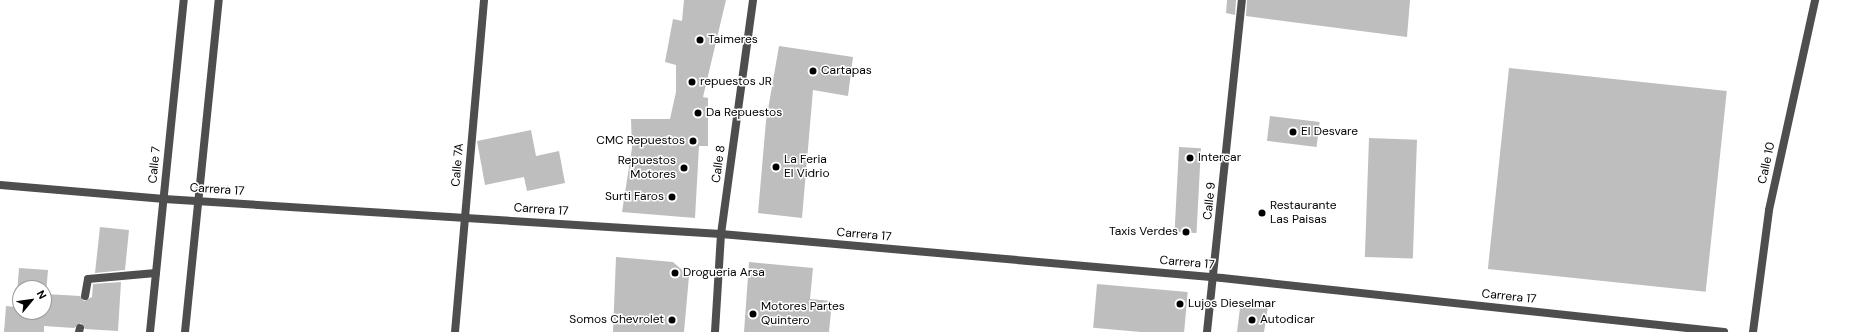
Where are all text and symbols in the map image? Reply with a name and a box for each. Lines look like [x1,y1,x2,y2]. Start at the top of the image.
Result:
place label: Taimeres [708,33,758,47]
marker: Taimeres [695,35,705,45]
place label: Cartapas [821,64,872,78]
marker: Cartapas [808,66,818,76]
place label: repuestos JR [700,75,772,89]
marker: repuestos JR [687,77,697,87]
place label: Da Repuestos [706,106,782,120]
marker: Da Repuestos [693,108,703,118]
place label: El Desvare [1301,125,1358,139]
marker: El Desvare [1288,127,1298,137]
place label: CMC Repuestos [596,134,685,148]
marker: CMC Repuestos [688,136,698,146]
street label: Calle 10 [1756,141,1778,185]
street label: Calle 7A [449,143,467,187]
street label: Calle 8 [709,144,729,184]
street label: Calle 7 [146,146,164,184]
place label: Intercar [1198,151,1241,165]
place label: La Feria El Vidrio [784,153,830,181]
marker: Intercar [1185,153,1195,163]
place label: Repuestos Motores [618,154,676,182]
marker: La Feria El Vidrio [771,162,781,172]
marker: Repuestos Motores [679,163,689,173]
street label: Carrera 17 [189,181,245,199]
street label: Calle 9 [1201,181,1219,221]
place label: Surti Faros [605,190,664,204]
marker: Surti Faros [667,192,677,202]
place label: Restaurante Las Paisas [1270,199,1337,227]
street label: Carrera 17 [513,201,569,219]
marker: Restaurante Las Paisas [1257,208,1267,218]
street label: Carrera 17 [836,225,892,245]
place label: Taxis Verdes [1109,225,1178,239]
marker: Taxis Verdes [1181,227,1191,237]
street label: Carrera 17 [1159,253,1215,273]
place label: Drogueria Arsa [683,266,765,280]
marker: Drogueria Arsa [670,268,680,278]
north arrow [12,280,52,320]
street label: Carrera 17 [1481,287,1537,307]
text: N [34,288,50,302]
place label: Lujos Dieselmar [1188,297,1276,311]
marker: Lujos Dieselmar [1175,299,1185,309]
place label: Motores Partes Quintero [761,300,845,328]
marker: Motores Partes Quintero [748,309,758,319]
place label: Somos Chevrolet [569,313,664,327]
place label: Autodicar [1260,313,1315,327]
marker: Somos Chevrolet [667,315,677,325]
marker: Autodicar [1247,315,1257,325]

